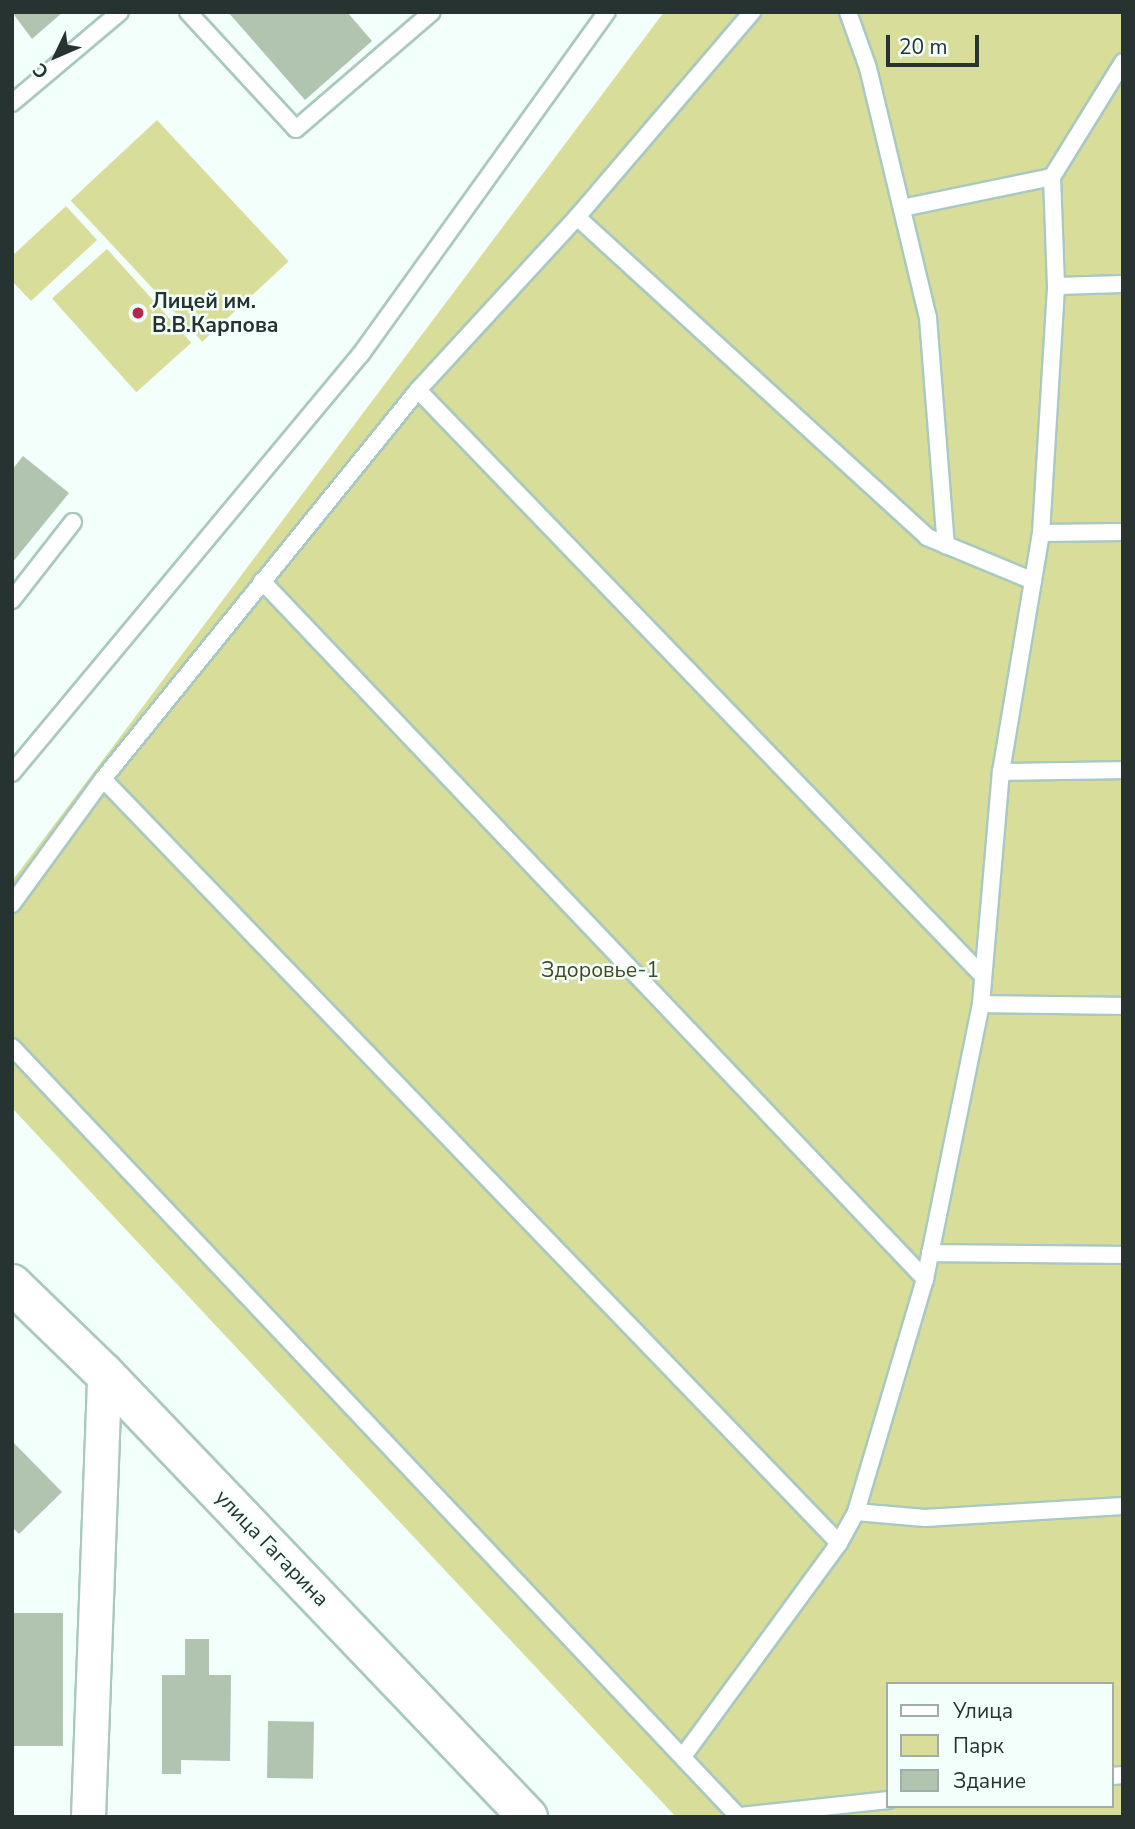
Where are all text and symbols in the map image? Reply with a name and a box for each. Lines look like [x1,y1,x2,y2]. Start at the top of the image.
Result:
north arrow [21,21,91,91]
scale bar [890,21,983,65]
text: 20 m [899,33,948,61]
text: С [27,57,55,84]
place label: Лицей им. В.В.Карпова [152,288,279,338]
marker: Лицей им. В.В.Карпова [130,305,146,321]
park label: Здоровье-1 [541,957,659,983]
street label: улица Гагарина [210,1484,334,1612]
legend [886,1682,1114,1808]
text: Улица [953,1697,1013,1725]
text: Парк [953,1732,1004,1760]
text: Здание [953,1767,1026,1795]

